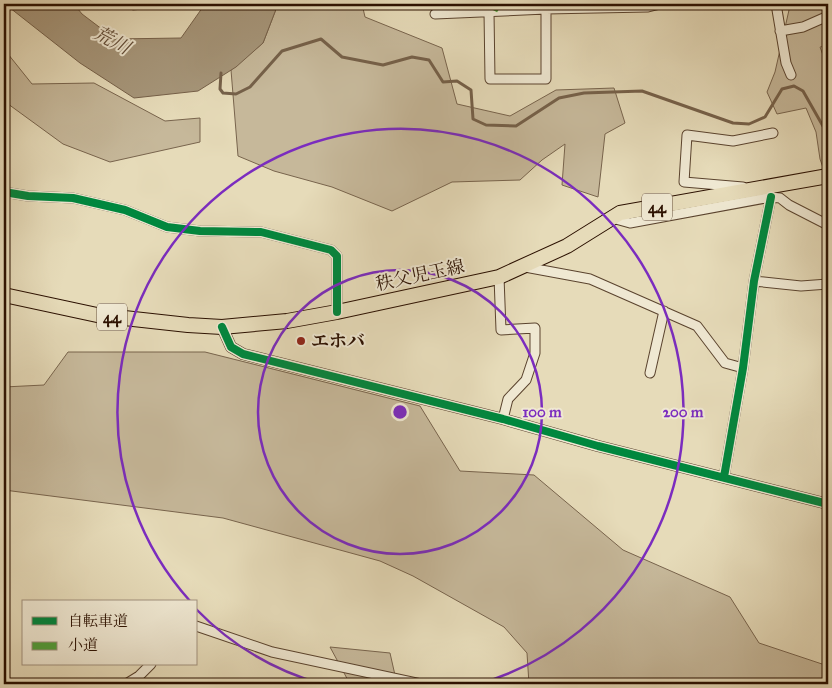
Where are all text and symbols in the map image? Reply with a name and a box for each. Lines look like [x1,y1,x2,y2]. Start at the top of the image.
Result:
water label: 荒川 [90,21,136,60]
road number: 44 [642,193,672,220]
street label: 秩父児玉線 [374,255,466,295]
road number: 44 [97,304,127,330]
place label: エホバ [311,330,365,352]
marker: エホバ [295,335,307,347]
centre of rings [391,403,409,421]
text: 100 m [522,403,562,421]
text: 200 m [663,403,704,421]
legend [22,600,198,666]
text: 自転車道 [68,612,128,630]
text: 小道 [68,636,98,654]

